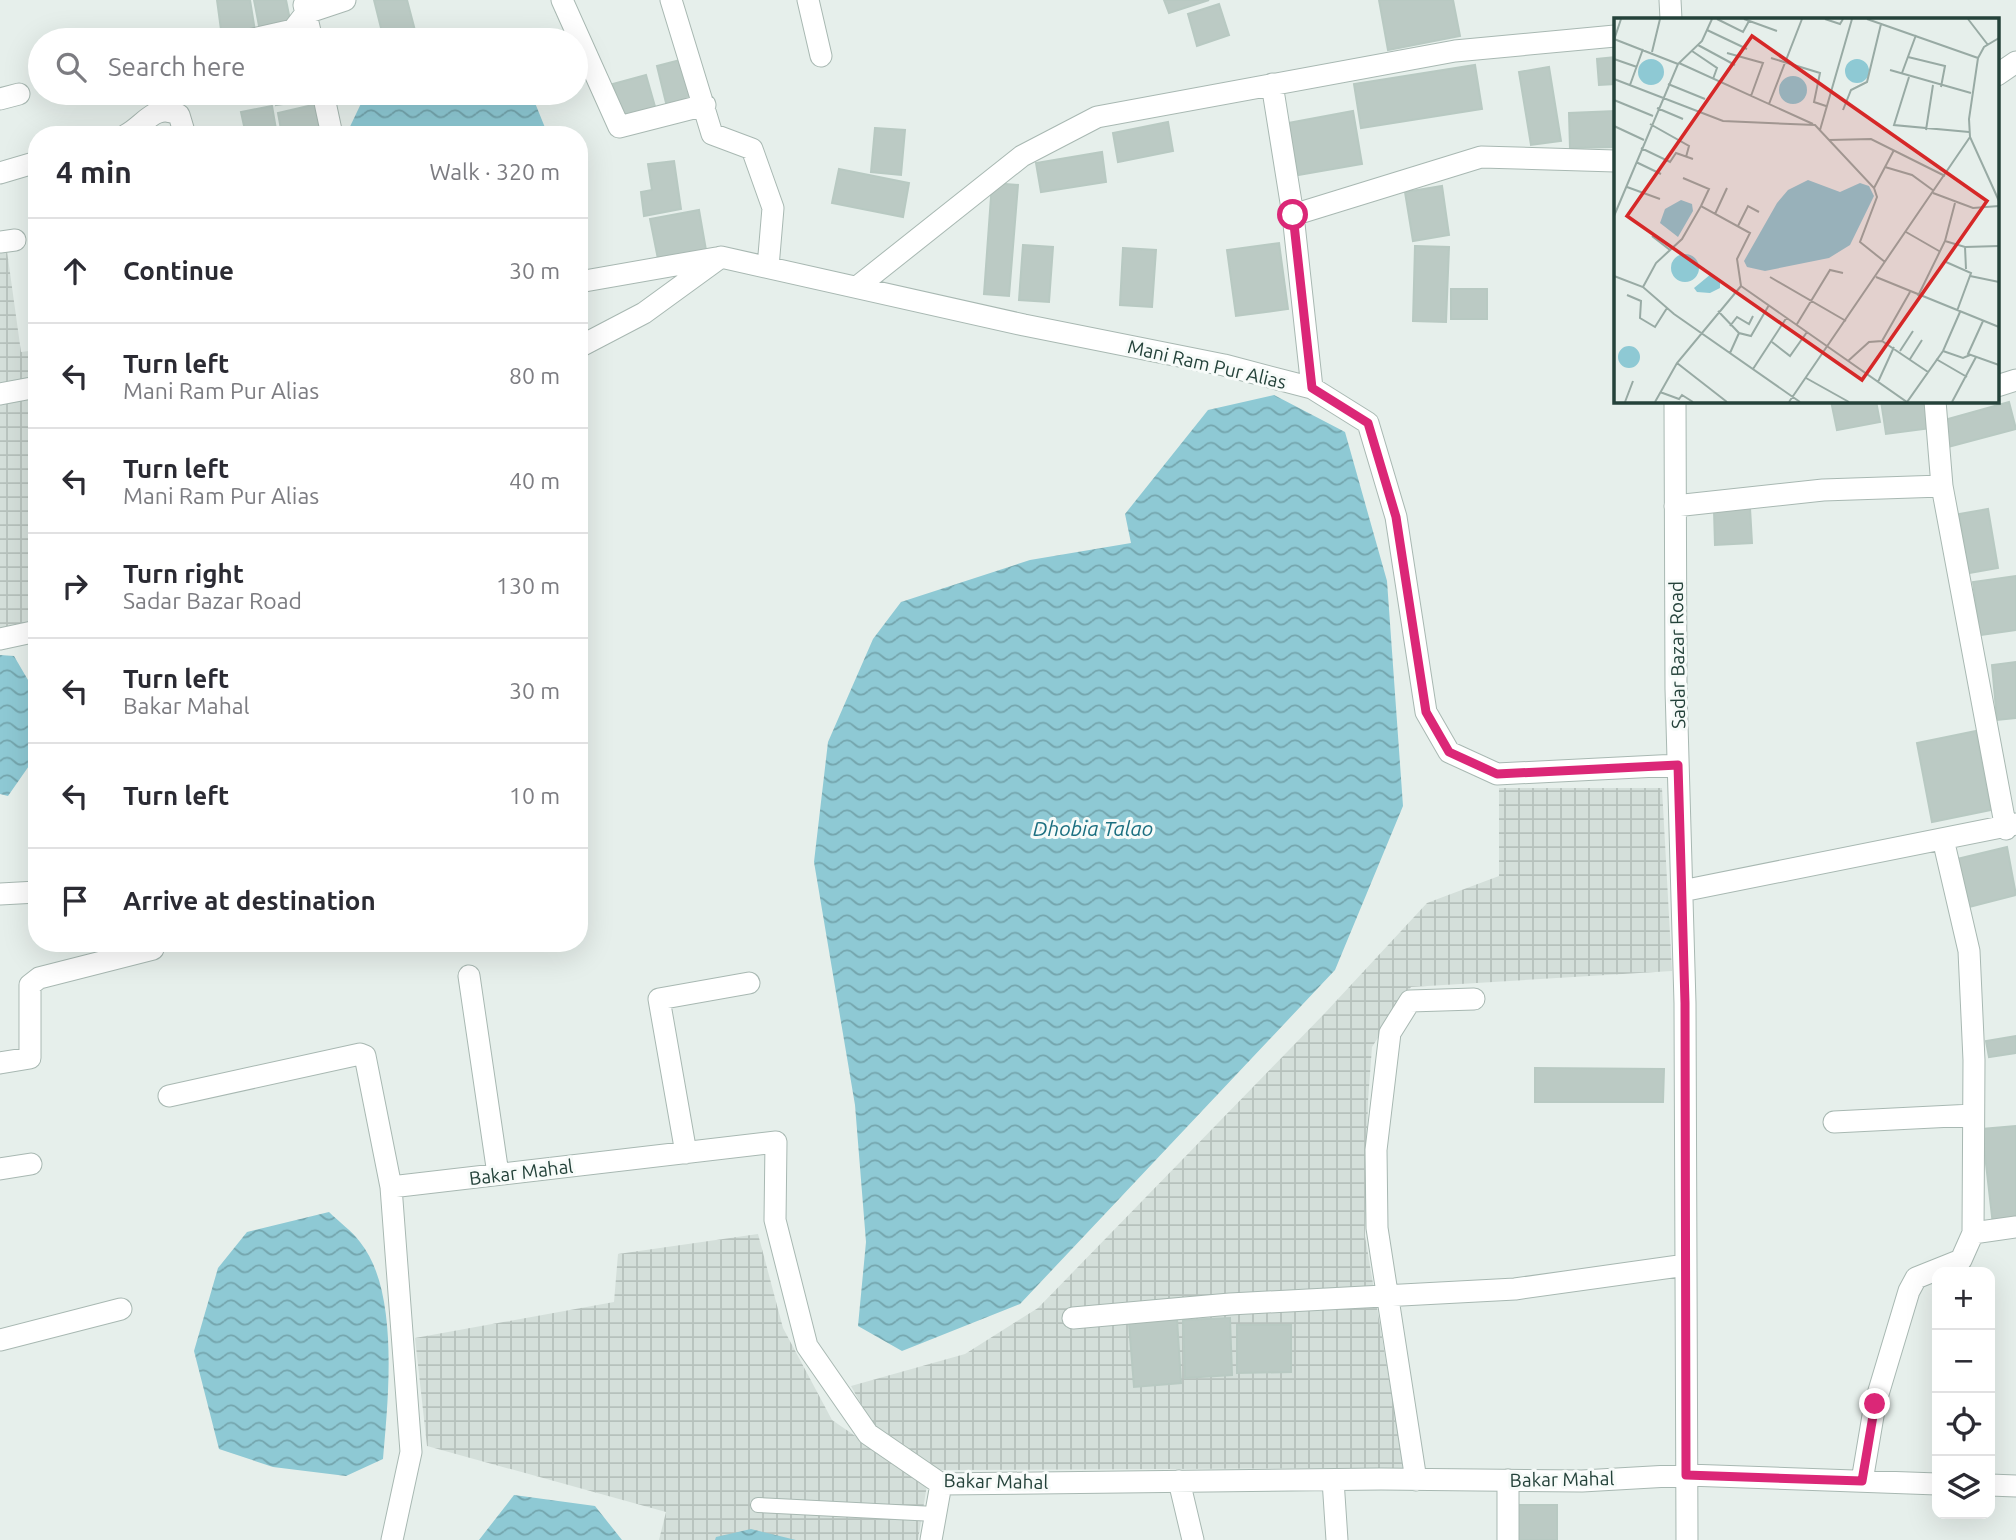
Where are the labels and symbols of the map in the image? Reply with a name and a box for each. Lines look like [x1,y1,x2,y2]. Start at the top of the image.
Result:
inset map [1614,18,1998,402]
route start [1277,199,1308,230]
street label: Mani Ram Pur Alias [1126,335,1288,393]
street label: Sadar Bazar Road [1665,581,1689,729]
water label: Dhobia Talao [1033,816,1153,840]
street label: Bakar Mahal [468,1155,574,1189]
route end [1859,1388,1890,1419]
street label: Bakar Mahal [1510,1467,1614,1491]
street label: Bakar Mahal [944,1469,1048,1493]

